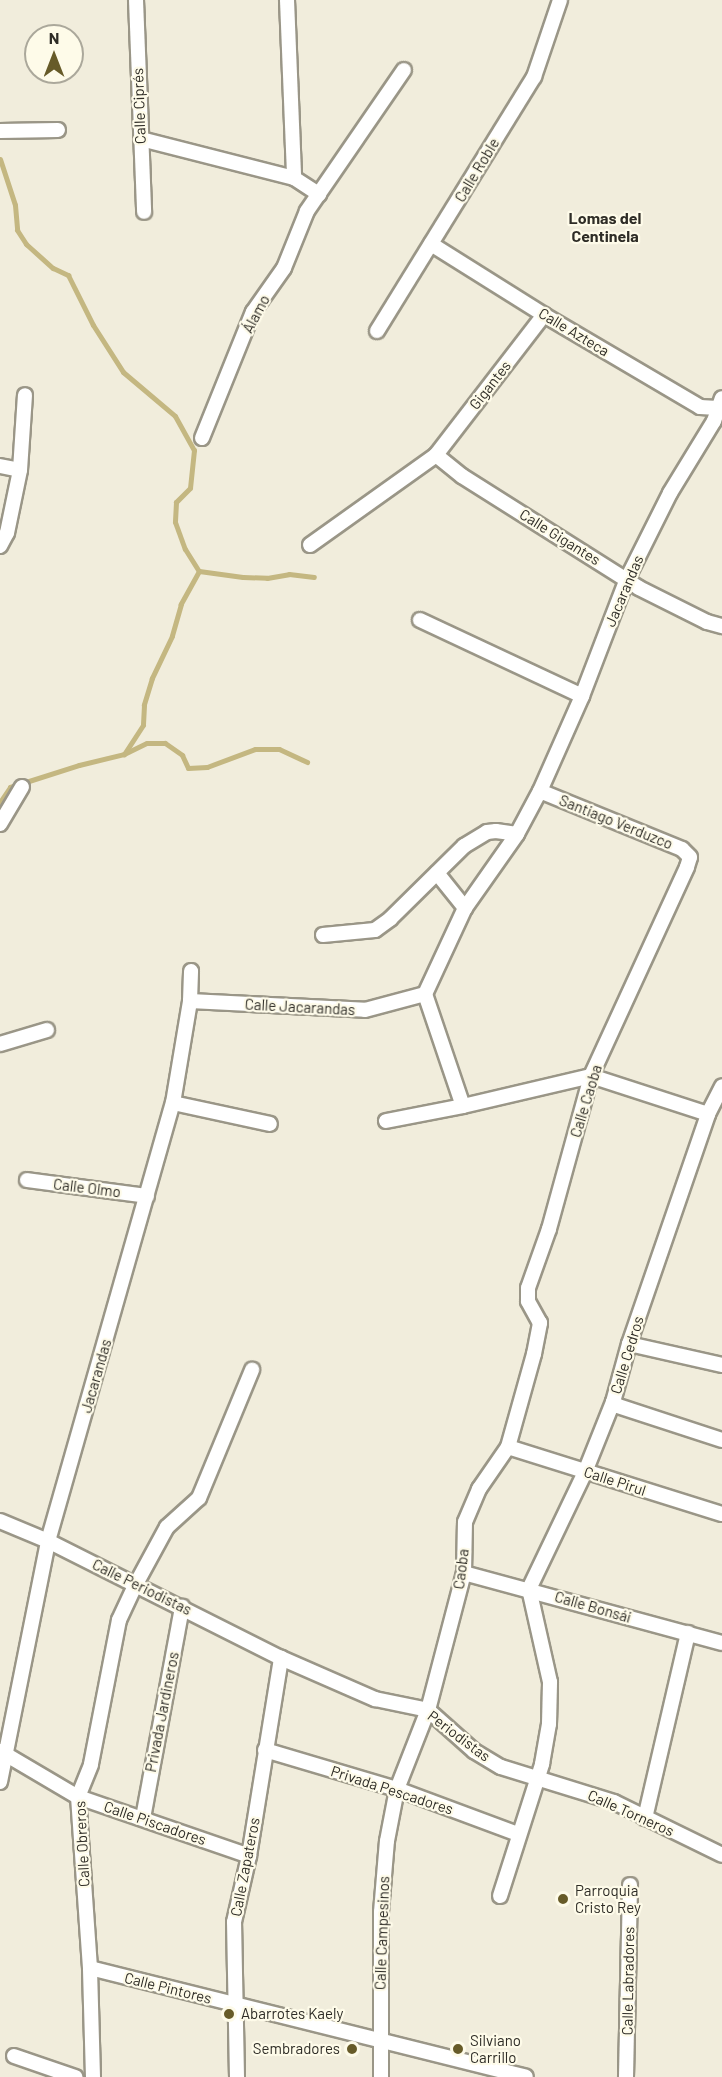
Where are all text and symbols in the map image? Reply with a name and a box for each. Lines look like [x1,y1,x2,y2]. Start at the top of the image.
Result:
north arrow [24,24,84,84]
text: N [49,28,59,47]
street label: Calle Ciprés [129,68,149,144]
street label: Calle Roble [451,135,503,205]
district label: Lomas del Centinela [569,208,641,246]
street label: Álamo [239,292,273,336]
street label: Calle Azteca [535,304,613,360]
street label: Gigantes [465,357,515,413]
street label: Calle Gigantes [516,505,604,569]
street label: Jacarandas [601,553,647,629]
street label: Santiago Verduzco [557,791,675,853]
street label: Calle Jacarandas [244,995,356,1019]
street label: Calle Caoba [566,1062,606,1140]
street label: Calle Olmo [52,1175,122,1201]
street label: Calle Cedros [607,1314,647,1396]
street label: Jacarandas [77,1337,115,1415]
street label: Calle Pirul [582,1463,648,1499]
street label: Caoba [450,1548,472,1590]
street label: Calle Periodistas [89,1555,195,1619]
street label: Calle Bonsái [553,1587,633,1627]
street label: Privada Jardineros [142,1650,182,1774]
street label: Periodistas [424,1707,494,1765]
street label: Privada Pescadores [329,1762,455,1818]
street label: Calle Torneros [585,1786,677,1840]
street label: Calle Piscadores [102,1797,208,1849]
street label: Calle Obreros [71,1800,93,1888]
street label: Calle Zapateros [227,1816,263,1918]
street label: Calle Campesinos [371,1876,393,1990]
place label: Parroquia Cristo Rey [575,1881,641,1916]
marker: Parroquia Cristo Rey [556,1892,570,1906]
street label: Calle Labradores [618,1926,638,2036]
street label: Calle Pintores [123,1968,213,2008]
place label: Abarrotes Kaely [241,2005,343,2023]
marker: Abarrotes Kaely [222,2007,236,2021]
place label: Silviano Carrillo [470,2031,521,2066]
place label: Sembradores [253,2040,340,2058]
marker: Sembradores [345,2042,359,2056]
marker: Silviano Carrillo [451,2042,465,2056]

